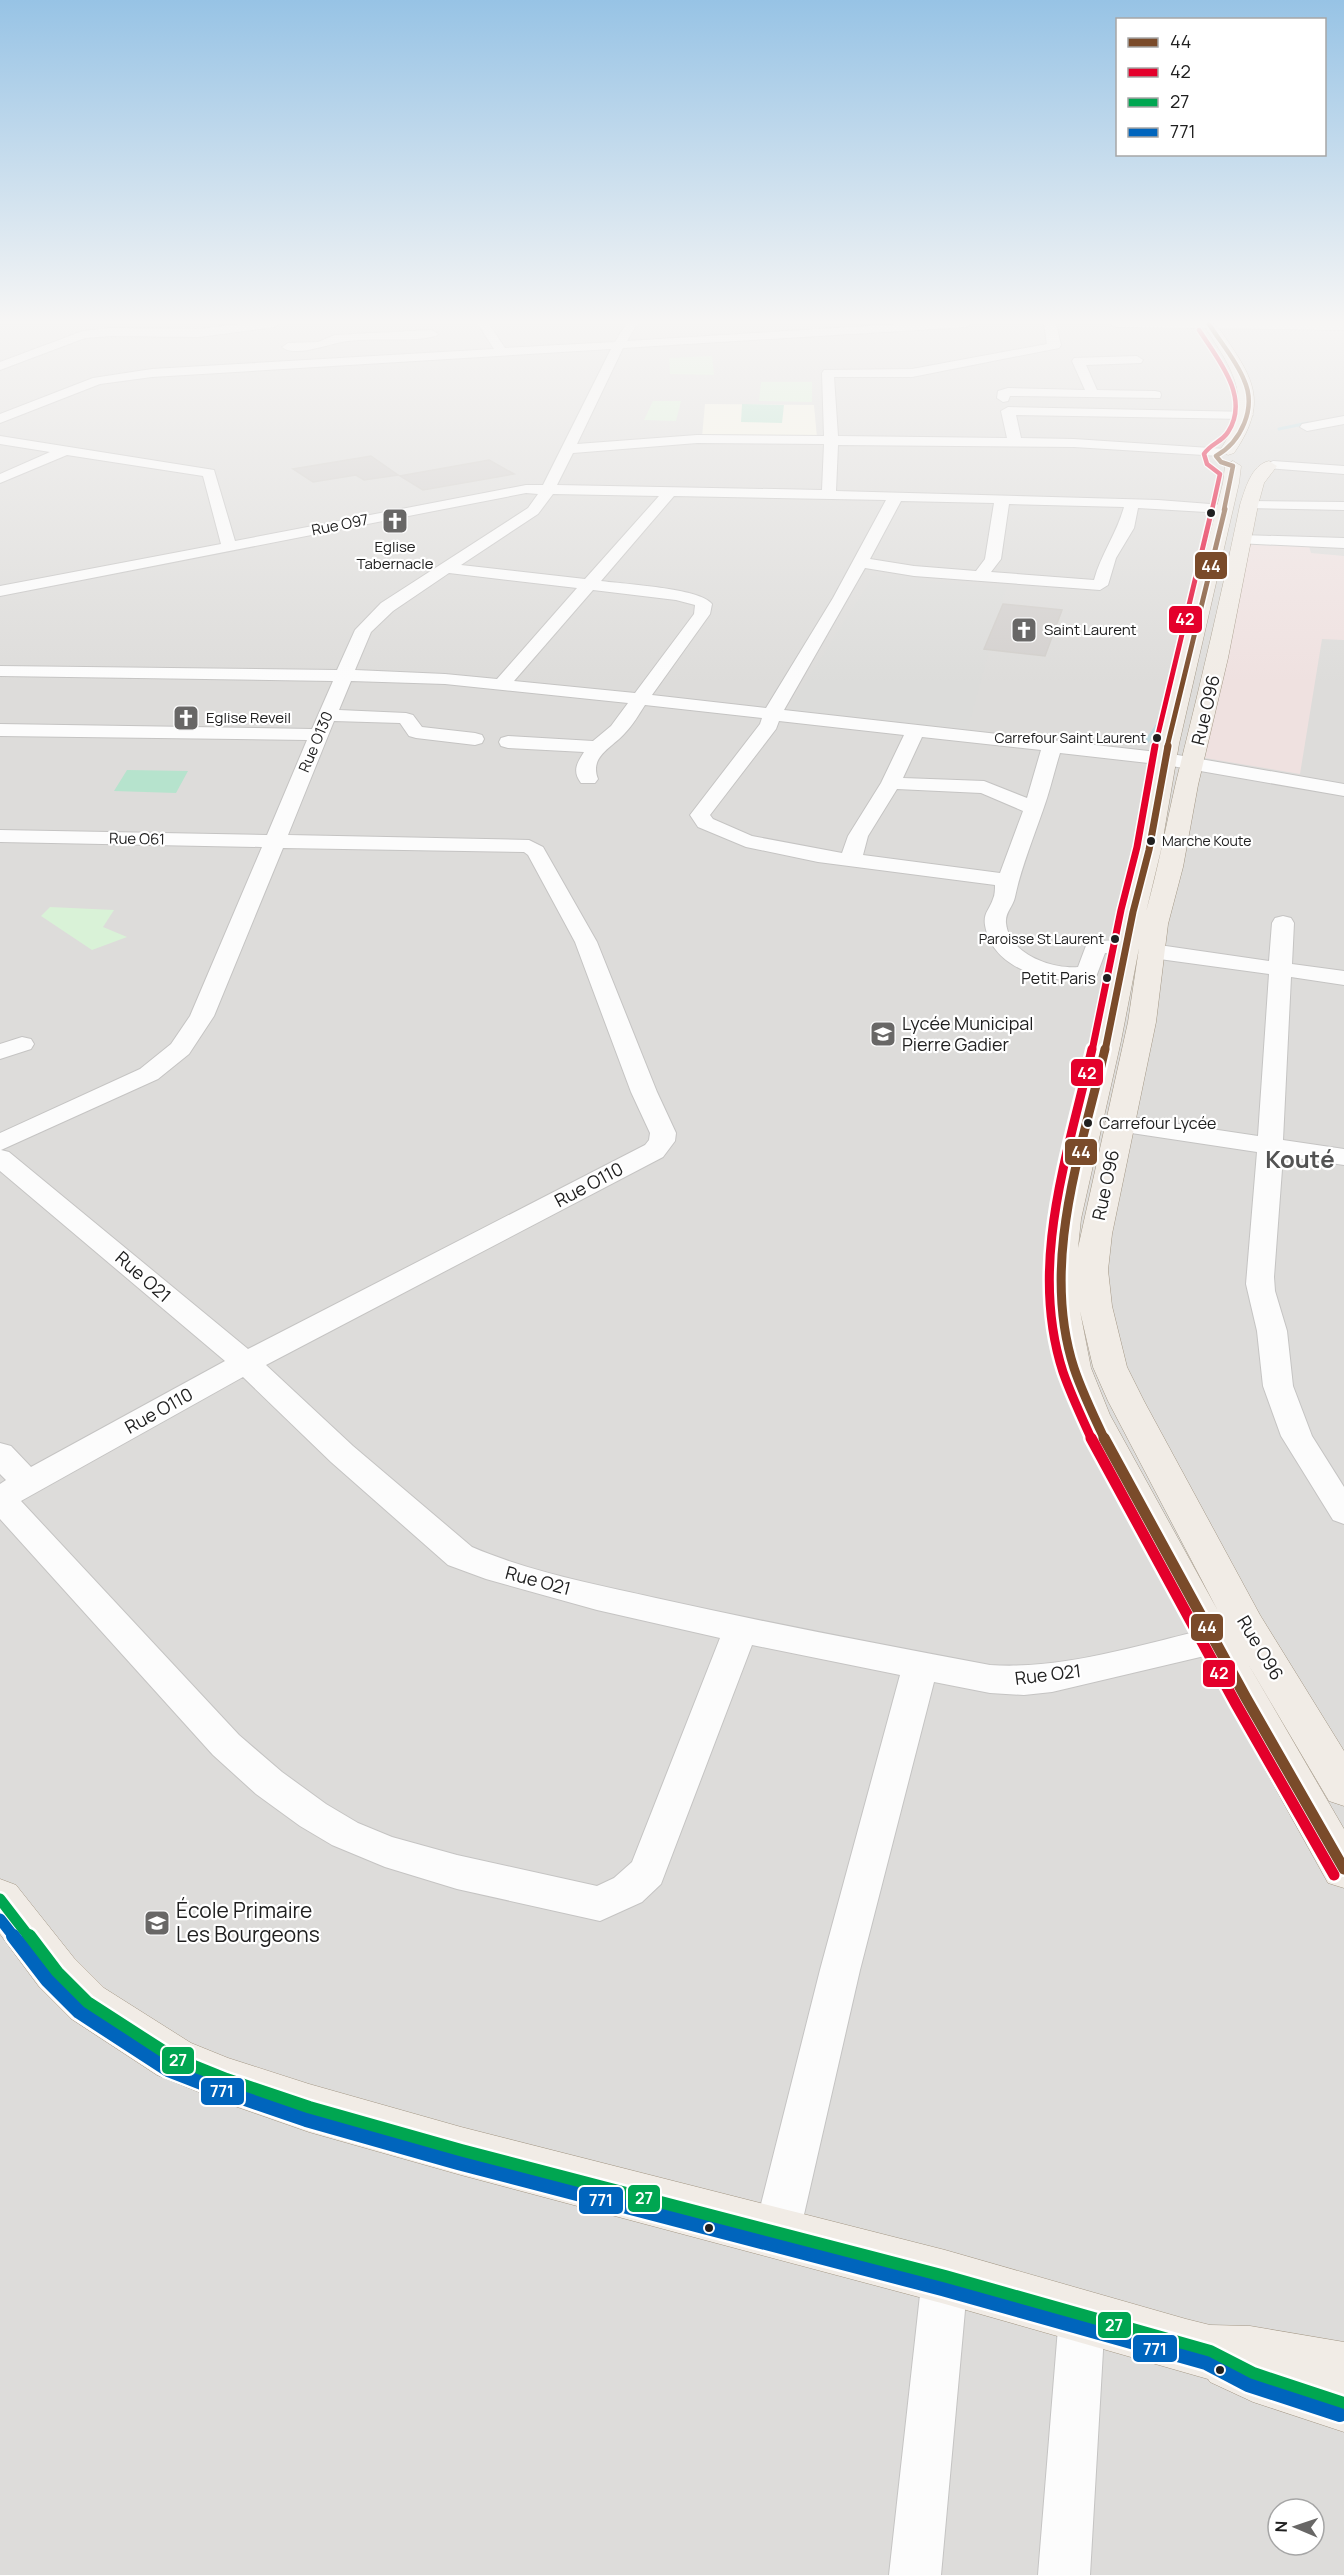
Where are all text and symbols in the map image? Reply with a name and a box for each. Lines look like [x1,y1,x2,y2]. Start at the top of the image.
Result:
legend [1116,18,1326,156]
text: 44 [1170,29,1191,53]
text: 42 [1170,59,1191,83]
text: 27 [1170,89,1189,113]
text: 771 [1170,119,1196,143]
church icon: Eglise Tabernacle [380,506,410,536]
unlabelled marker [1205,507,1217,519]
street label: Rue O97 [310,509,370,540]
place label: Eglise Tabernacle [357,536,434,574]
line badge: 44 [1194,551,1228,580]
text: 44 [1201,555,1221,577]
line badge: 42 [1168,605,1203,634]
text: 42 [1175,608,1195,630]
church icon: Saint Laurent [1009,615,1039,645]
place label: Saint Laurent [1044,619,1137,640]
street label: Rue O96 [1185,672,1225,747]
church icon: Eglise Reveil [171,703,201,733]
place label: Eglise Reveil [206,707,291,728]
street label: Rue O130 [293,708,338,776]
place label: Carrefour Saint Laurent [994,728,1146,747]
marker: Carrefour Saint Laurent [1151,732,1163,744]
street label: Rue O61 [109,828,165,849]
place label: Marche Koute [1162,831,1251,850]
marker: Marche Koute [1145,835,1157,847]
place label: Paroisse St Laurent [979,929,1104,948]
marker: Paroisse St Laurent [1109,933,1121,945]
place label: Petit Paris [1021,967,1096,989]
marker: Petit Paris [1101,972,1113,984]
place label: Lycée Municipal Pierre Gadier [902,1011,1034,1056]
school or university icon: Lycée Municipal Pierre Gadier [868,1019,898,1049]
line badge: 42 [1070,1058,1104,1087]
text: 42 [1077,1062,1097,1084]
place label: Carrefour Lycée [1099,1112,1216,1134]
marker: Carrefour Lycée [1082,1117,1094,1129]
line badge: 44 [1064,1138,1098,1166]
text: 44 [1071,1141,1091,1163]
district label: Kouté [1265,1142,1335,1175]
street label: Rue O96 [1086,1147,1124,1222]
street label: Rue O110 [550,1156,627,1212]
street label: Rue O21 [111,1245,177,1307]
street label: Rue O110 [120,1382,197,1439]
street label: Rue O21 [503,1560,573,1600]
street label: Rue O96 [1232,1611,1290,1684]
line badge: 44 [1190,1613,1224,1642]
text: 44 [1197,1616,1217,1638]
street label: Rue O21 [1013,1658,1082,1690]
line badge: 42 [1202,1659,1236,1688]
text: 42 [1209,1662,1229,1684]
place label: École Primaire Les Bourgeons [176,1896,320,1948]
school or university icon: École Primaire Les Bourgeons [142,1908,172,1938]
line badge: 27 [161,2046,195,2075]
text: 27 [169,2049,187,2071]
line badge: 771 [200,2077,245,2106]
text: 771 [210,2080,234,2102]
line badge: 27 [627,2184,661,2213]
line badge: 771 [578,2186,624,2215]
text: 27 [635,2187,653,2209]
text: 771 [589,2189,613,2211]
unlabelled marker [703,2222,715,2234]
line badge: 27 [1097,2311,1132,2339]
text: 27 [1105,2314,1123,2336]
line badge: 771 [1132,2334,1178,2363]
text: 771 [1143,2338,1167,2360]
unlabelled marker [1214,2364,1226,2376]
north arrow [1266,2497,1326,2557]
text: N [1270,2520,1292,2533]

